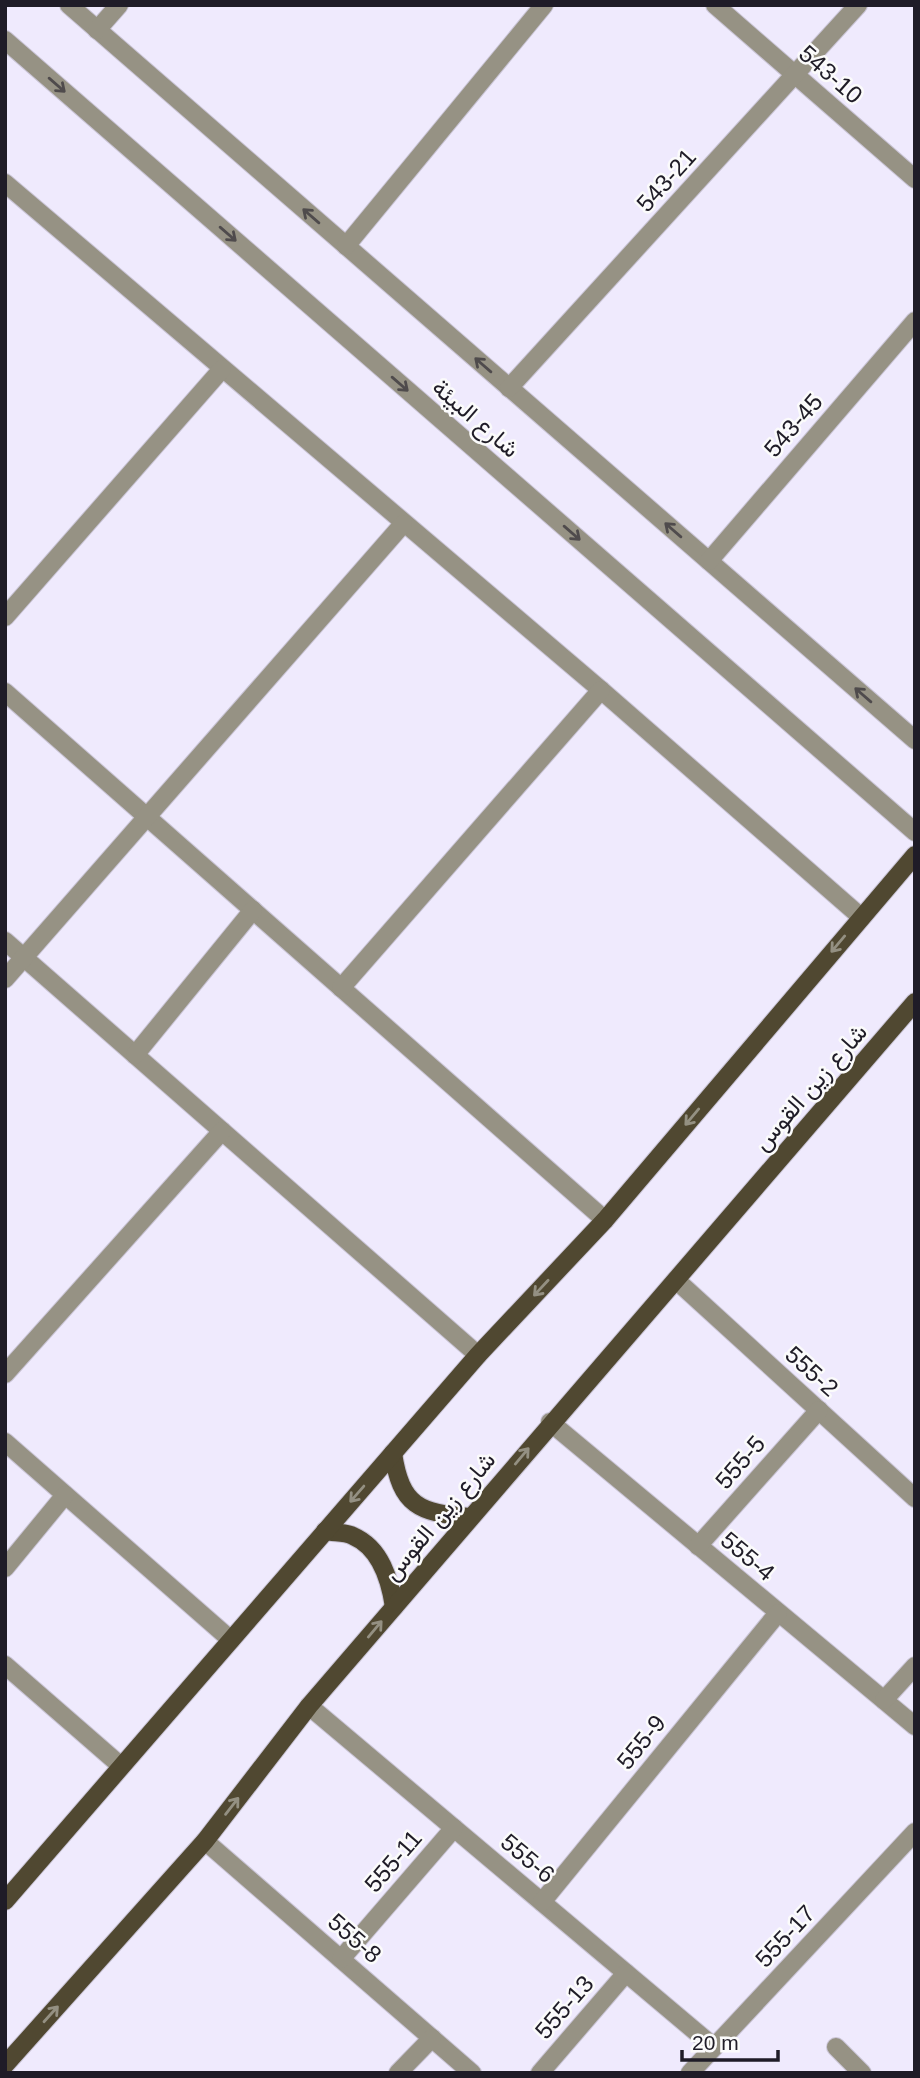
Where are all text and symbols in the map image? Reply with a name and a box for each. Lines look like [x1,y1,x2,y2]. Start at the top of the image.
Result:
street label: 543-10 [794,39,868,109]
one-way arrow [47,77,65,93]
street label: 543-21 [631,143,701,217]
one-way arrow [302,208,320,224]
one-way arrow [219,226,237,242]
one-way arrow [474,357,492,373]
street label: شارع البيئة [425,373,525,465]
one-way arrow [391,376,409,392]
street label: 543-45 [758,388,828,462]
one-way arrow [664,522,682,538]
one-way arrow [562,525,580,541]
one-way arrow [854,687,872,703]
one-way arrow [830,934,846,952]
street label: شارع زين القوس [748,1018,875,1158]
one-way arrow [684,1108,699,1126]
one-way arrow [532,1279,549,1296]
street label: 555-2 [780,1340,844,1402]
street label: 555-5 [710,1430,770,1494]
street label: شارع زين القوس [378,1446,503,1587]
one-way arrow [514,1447,530,1465]
one-way arrow [349,1485,365,1503]
street label: 555-4 [716,1526,780,1586]
one-way arrow [367,1620,383,1638]
street label: 555-9 [611,1710,671,1774]
one-way arrow [225,1797,240,1816]
street label: 555-11 [359,1825,427,1897]
street label: 555-6 [496,1828,560,1888]
street label: 555-17 [750,1899,820,1973]
street label: 555-8 [323,1908,387,1968]
street label: 555-13 [529,1970,599,2044]
one-way arrow [42,2006,58,2024]
scale bar [682,2018,778,2062]
text: 20 m [692,2031,739,2054]

